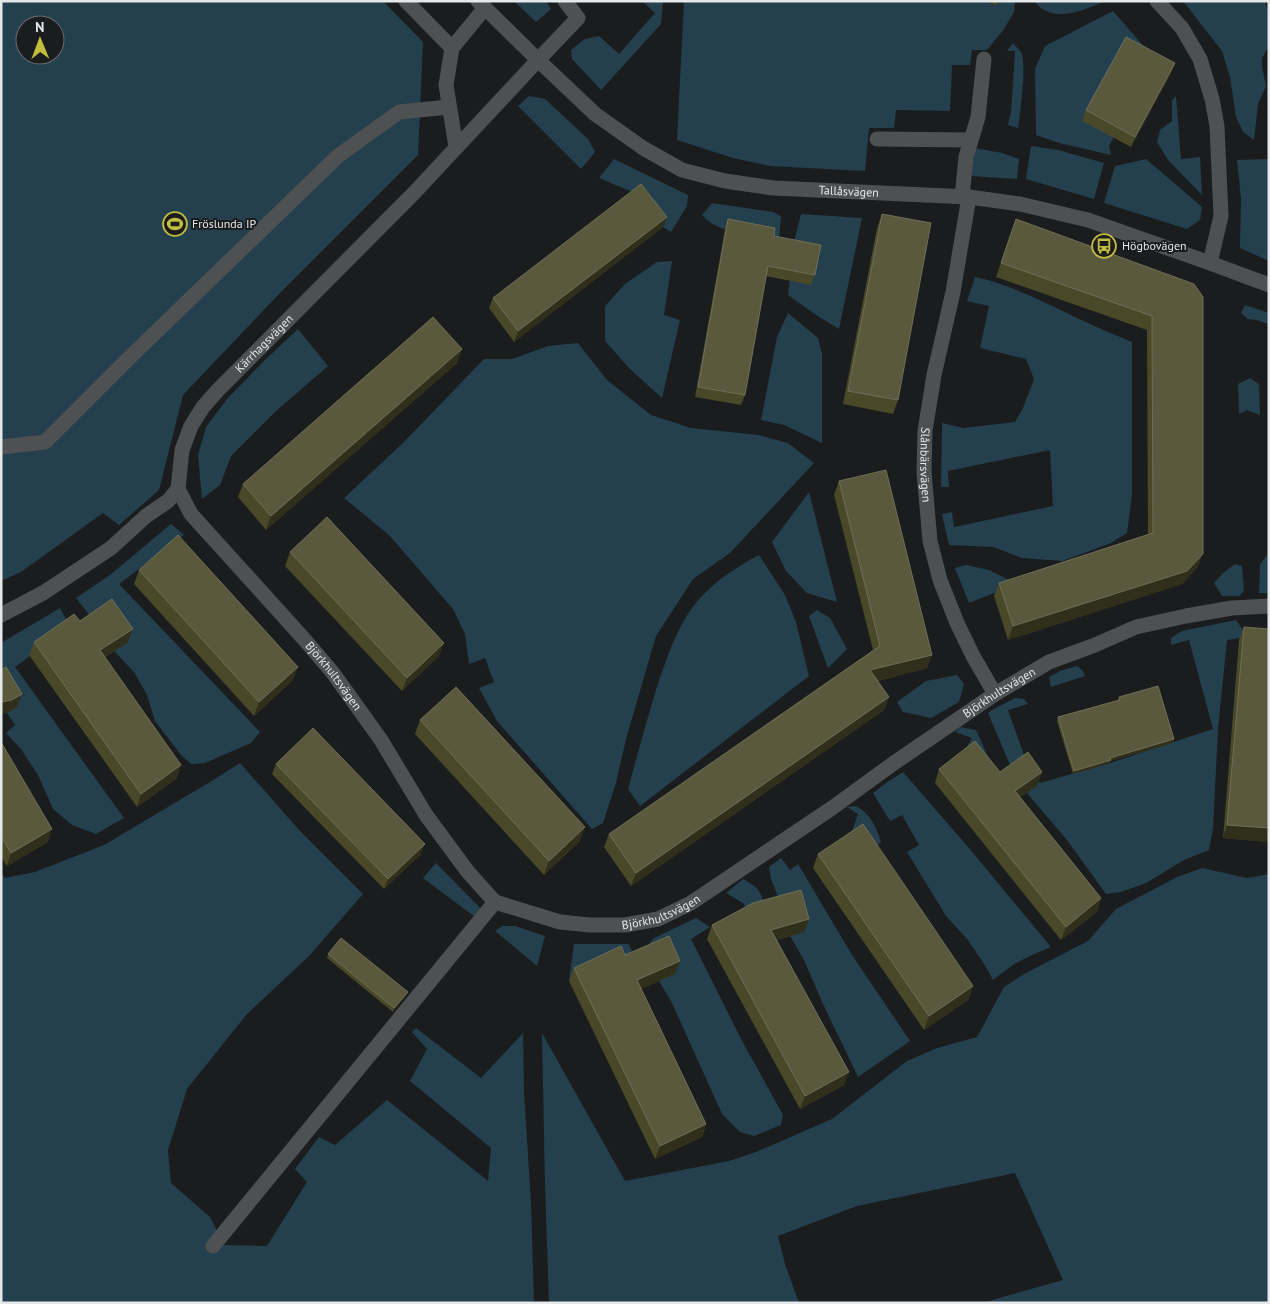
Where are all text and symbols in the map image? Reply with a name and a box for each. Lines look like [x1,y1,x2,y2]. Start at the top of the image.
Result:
north arrow [15,15,65,65]
text: N [35,18,45,36]
street label: Tallåsvägen [818,182,879,200]
sports icon: Fröslunda IP [162,211,188,237]
place label: Fröslunda IP [192,216,256,231]
bus stop icon: Högbovägen [1091,233,1117,259]
place label: Högbovägen [1122,238,1187,253]
street label: Kärrhagsvägen [232,311,296,376]
street label: Slånbärsvägen [917,426,935,503]
street label: Björkhultsvägen [302,638,365,713]
street label: Björkhultsvägen [960,664,1038,721]
street label: Björkhultsvägen [620,891,703,932]

